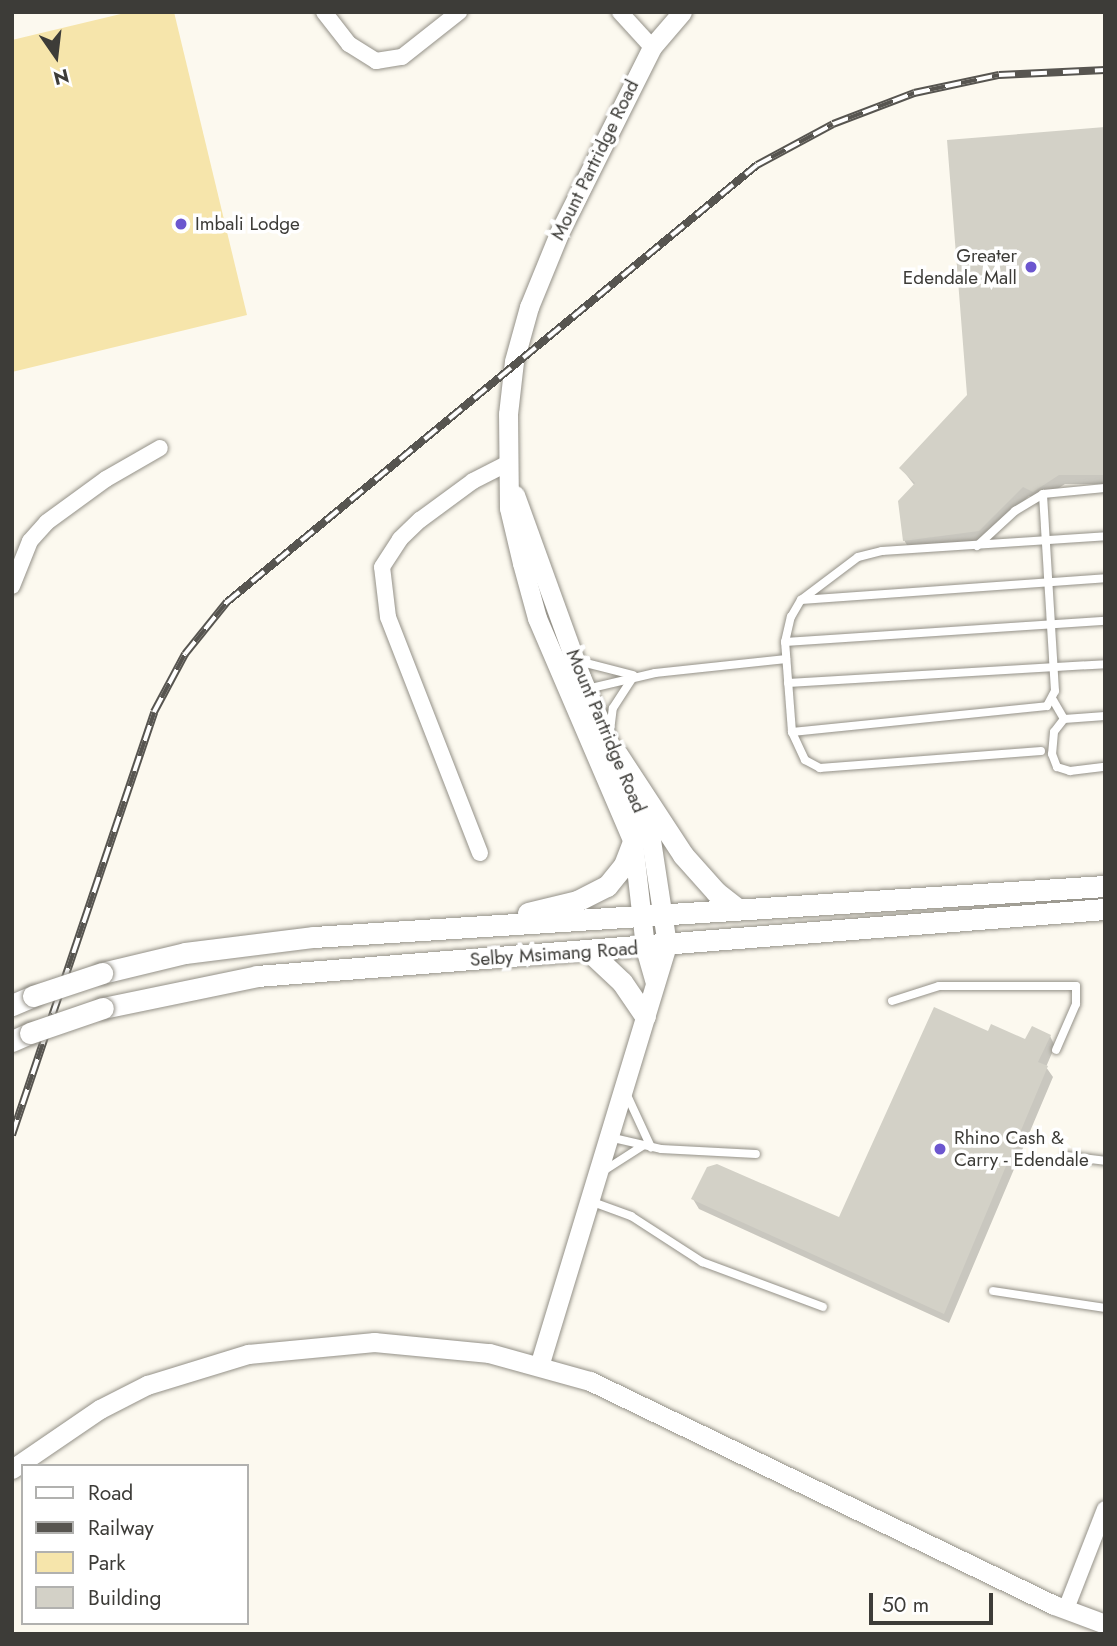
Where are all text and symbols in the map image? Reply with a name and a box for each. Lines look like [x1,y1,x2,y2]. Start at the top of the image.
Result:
north arrow [21,21,91,91]
text: N [51,62,72,92]
street label: Mount Partridge Road [546,76,644,244]
place label: Imbali Lodge [195,213,300,235]
marker: Imbali Lodge [173,216,189,232]
place label: Greater Edendale Mall [903,245,1017,289]
marker: Greater Edendale Mall [1023,259,1039,275]
street label: Mount Partridge Road [561,646,651,816]
street label: Selby Msimang Road [469,937,639,971]
place label: Rhino Cash & Carry - Edendale [954,1127,1089,1171]
marker: Rhino Cash & Carry - Edendale [932,1141,948,1157]
legend [21,1464,248,1625]
text: Road [88,1478,133,1508]
text: Railway [88,1513,154,1543]
text: Park [88,1548,125,1578]
scale bar [872,1580,996,1624]
text: Building [88,1583,161,1613]
text: 50 m [882,1590,929,1620]

